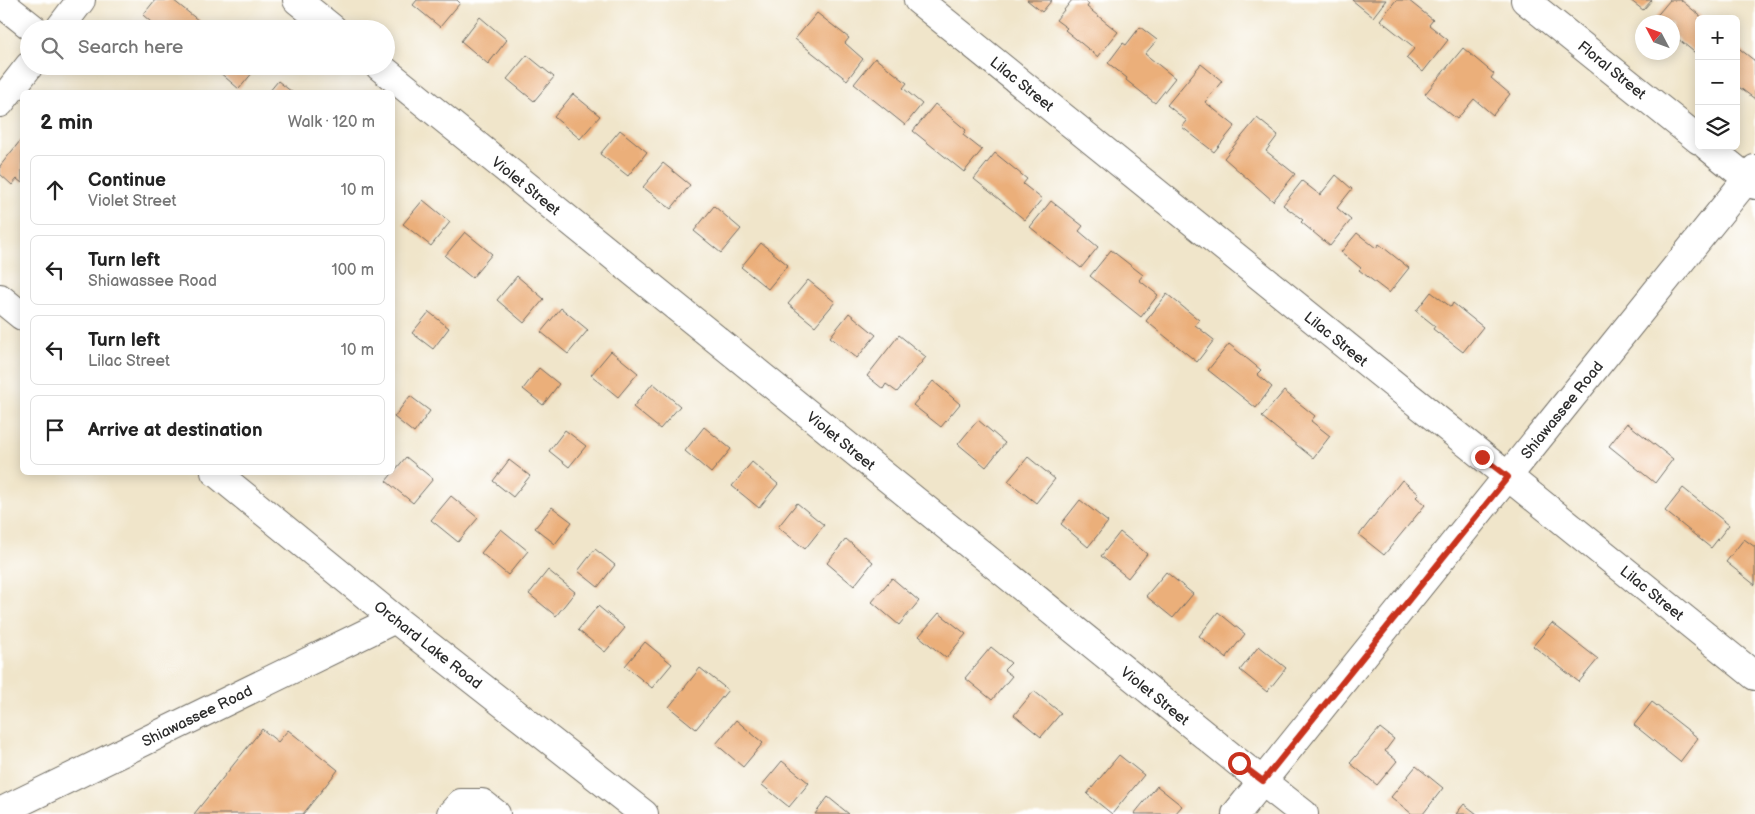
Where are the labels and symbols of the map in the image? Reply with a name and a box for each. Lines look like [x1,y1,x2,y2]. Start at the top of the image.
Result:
north arrow [1635,15,1680,60]
street label: Floral Street [1574,37,1650,104]
street label: Lilac Street [986,53,1058,116]
street label: Violet Street [487,153,564,220]
street label: Lilac Street [1300,308,1372,371]
street label: Shiawassee Road [1517,357,1608,463]
street label: Violet Street [802,408,879,475]
route end [1471,446,1494,469]
street label: Lilac Street [1616,562,1688,625]
street label: Orchard Lake Road [370,597,486,694]
street label: Violet Street [1116,663,1193,730]
street label: Shiawassee Road [139,681,256,751]
route start [1228,752,1251,775]

